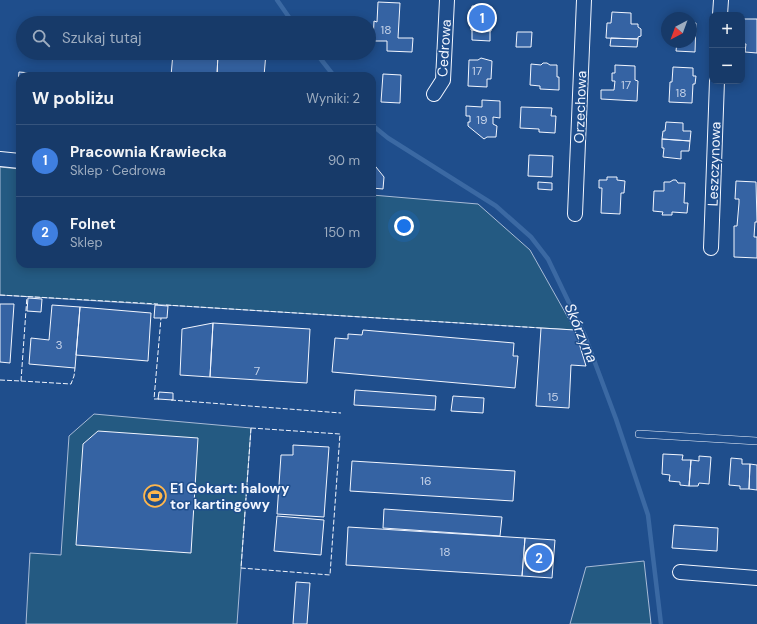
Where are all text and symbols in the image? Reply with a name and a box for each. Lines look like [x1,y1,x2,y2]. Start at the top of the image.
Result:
pin: 1 [469,3,495,33]
north arrow [661,12,697,48]
map controls [709,12,745,84]
button: + [709,12,745,48]
search box [16,16,376,60]
street label: Cedrowa [433,19,455,77]
house number: 18 [380,22,392,38]
icon: search [30,27,52,49]
text: Szukaj tutaj [62,28,142,48]
button: − [709,48,745,84]
house number: 17 [472,63,482,79]
street label: Orzechowa [570,70,590,144]
house number: 17 [621,77,631,93]
house number: 18 [675,85,687,101]
text: W pobliżu [32,87,114,109]
text: Wyniki: 2 [306,90,360,107]
house number: 19 [476,112,488,128]
street label: Leszczynowa [704,121,724,207]
text: Pracownia Krawiecka [70,142,227,162]
text: 1 [43,152,47,169]
text: 90 m [328,152,360,169]
text: Sklep · Cedrowa [70,162,166,179]
text: Folnet [70,214,116,234]
your location [394,216,414,236]
text: 2 [41,224,49,241]
text: 150 m [324,224,360,241]
text: Sklep [70,234,103,251]
water label: Skórzyna [560,300,602,366]
house number: 3 [55,337,63,353]
house number: 7 [254,363,260,379]
house number: 15 [547,389,559,405]
house number: 16 [420,473,432,489]
place label: E1 Gokart: halowy tor kartingowy [170,479,290,513]
sports icon: E1 Gokart: halowy tor kartingowy [142,483,168,509]
pin: 2 [526,543,552,573]
house number: 18 [439,544,451,560]

